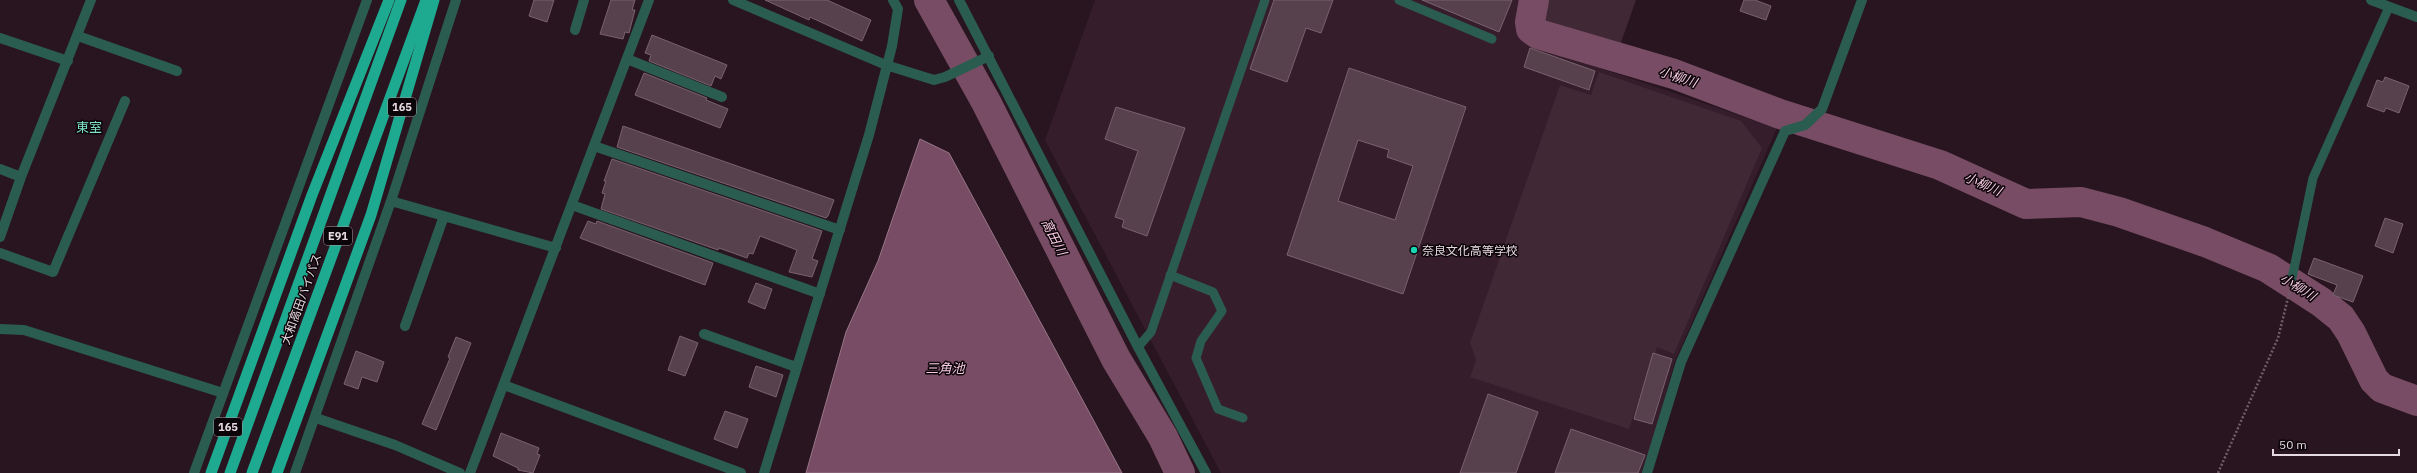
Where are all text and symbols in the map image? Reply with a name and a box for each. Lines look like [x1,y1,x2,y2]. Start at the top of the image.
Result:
water label: 小柳川 [1657,63,1701,92]
road number: 165 [388,98,416,116]
district label: 東室 [76,119,102,136]
water label: 小柳川 [1962,168,2006,201]
water label: 高田川 [1038,216,1071,260]
road number: E91 [324,227,352,245]
place label: 奈良文化高等学校 [1422,243,1518,258]
marker: 奈良文化高等学校 [1409,245,1419,255]
street label: 大和高田バイパス [278,251,324,347]
water label: 小柳川 [2277,269,2321,306]
water label: 三角池 [925,360,966,377]
road number: 165 [214,418,242,436]
scale bar [2273,431,2399,457]
text: 50 m [2279,437,2307,452]

